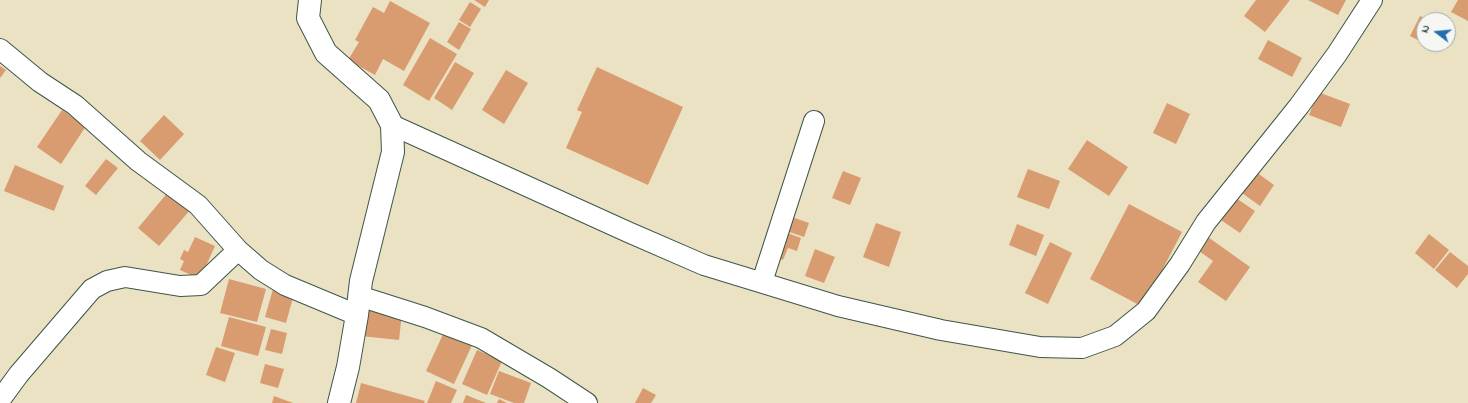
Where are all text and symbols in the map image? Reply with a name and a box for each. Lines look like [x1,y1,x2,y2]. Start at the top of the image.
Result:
north arrow [1416,12,1456,52]
text: N [1417,23,1434,35]

